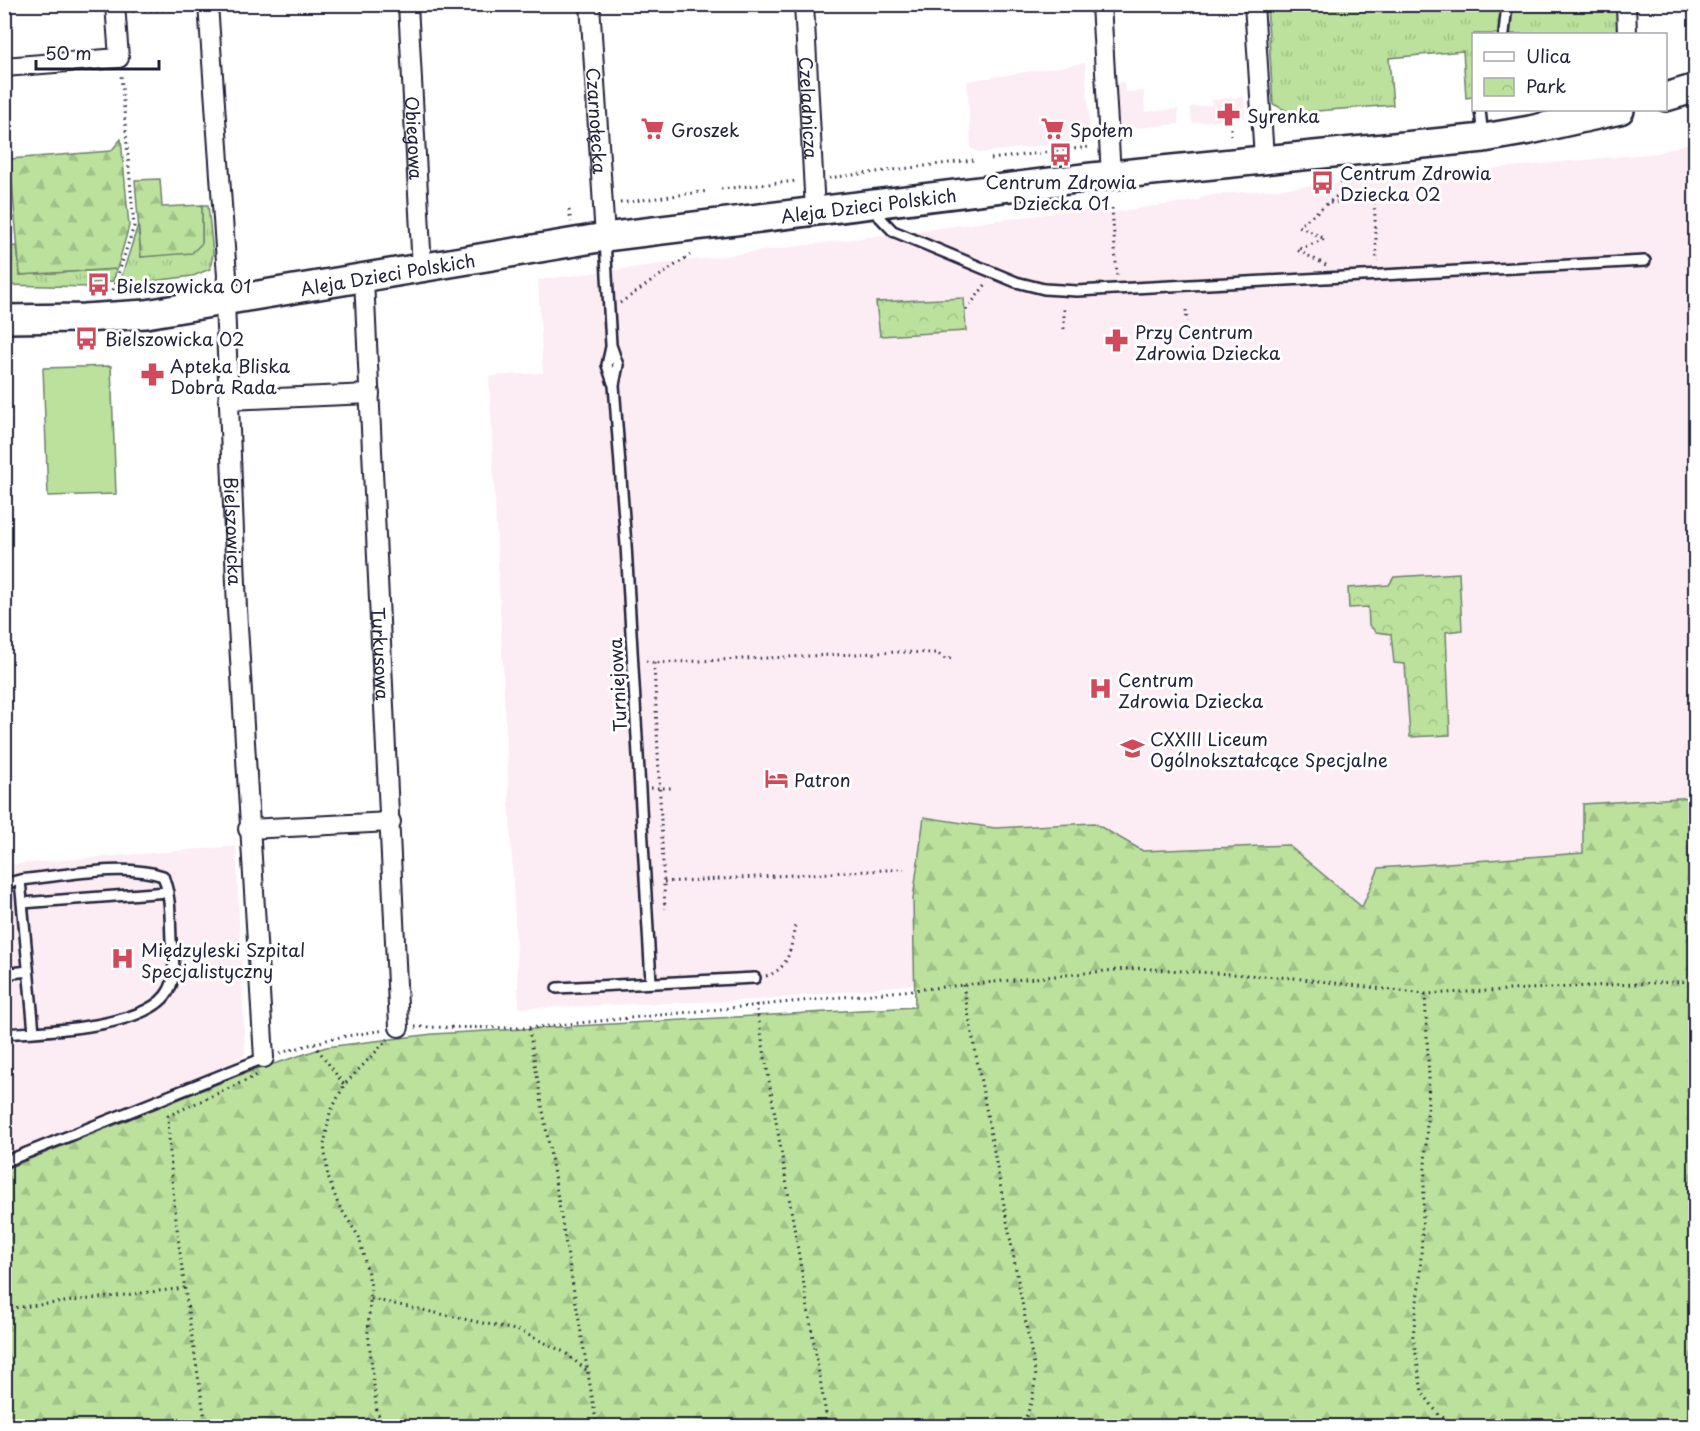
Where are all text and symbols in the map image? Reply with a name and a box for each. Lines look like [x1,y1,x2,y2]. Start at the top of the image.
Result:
scale bar [36,33,159,71]
legend [1472,33,1667,111]
text: 50 m [45,39,92,66]
text: Ulica [1526,42,1571,69]
street label: Czeladnicza [793,56,826,161]
street label: Czarnołęcka [581,67,614,176]
text: Park [1526,72,1566,99]
street label: Obiegowa [399,95,431,181]
pharmacy icon: Syrenka [1216,102,1242,128]
place label: Syrenka [1247,102,1320,129]
supermarket icon: Groszek [640,116,666,142]
place label: Groszek [671,116,739,143]
supermarket icon: Społem [1039,116,1065,142]
place label: Społem [1070,116,1133,143]
bus stop icon: Centrum Zdrowia Dziecka 01 [1048,142,1074,168]
place label: Centrum Zdrowia Dziecka 02 [1340,159,1491,207]
place label: Centrum Zdrowia Dziecka 01 [985,168,1137,216]
bus stop icon: Centrum Zdrowia Dziecka 02 [1309,169,1335,195]
street label: Aleja Dzieci Polskich [779,180,958,229]
street label: Aleja Dzieci Polskich [298,246,477,301]
bus stop icon: Bielszowicka 01 [85,272,111,298]
place label: Bielszowicka 01 [116,272,251,299]
place label: Przy Centrum Zdrowia Dziecka [1135,318,1281,366]
bus stop icon: Bielszowicka 02 [74,325,100,351]
place label: Bielszowicka 02 [105,325,245,352]
pharmacy icon: Przy Centrum Zdrowia Dziecka [1104,328,1130,354]
place label: Apteka Bliska Dobra Rada [170,352,291,400]
pharmacy icon: Apteka Bliska Dobra Rada [139,362,165,388]
street label: Bielszowicka [218,476,250,587]
street label: Turkusowa [366,606,397,702]
street label: Turniejowa [601,636,633,733]
place label: Centrum Zdrowia Dziecka [1118,666,1264,714]
hospital icon: Centrum Zdrowia Dziecka [1087,676,1113,702]
place label: CXXIII Liceum Ogólnokształcące Specjalne [1150,725,1388,773]
school or university icon: CXXIII Liceum Ogólnokształcące Specjalne [1119,735,1145,761]
hotel icon: Patron [763,766,789,792]
place label: Patron [794,766,851,793]
place label: Międzyleski Szpital Specjalistyczny [141,936,305,984]
hospital icon: Międzyleski Szpital Specjalistyczny [110,946,136,972]

